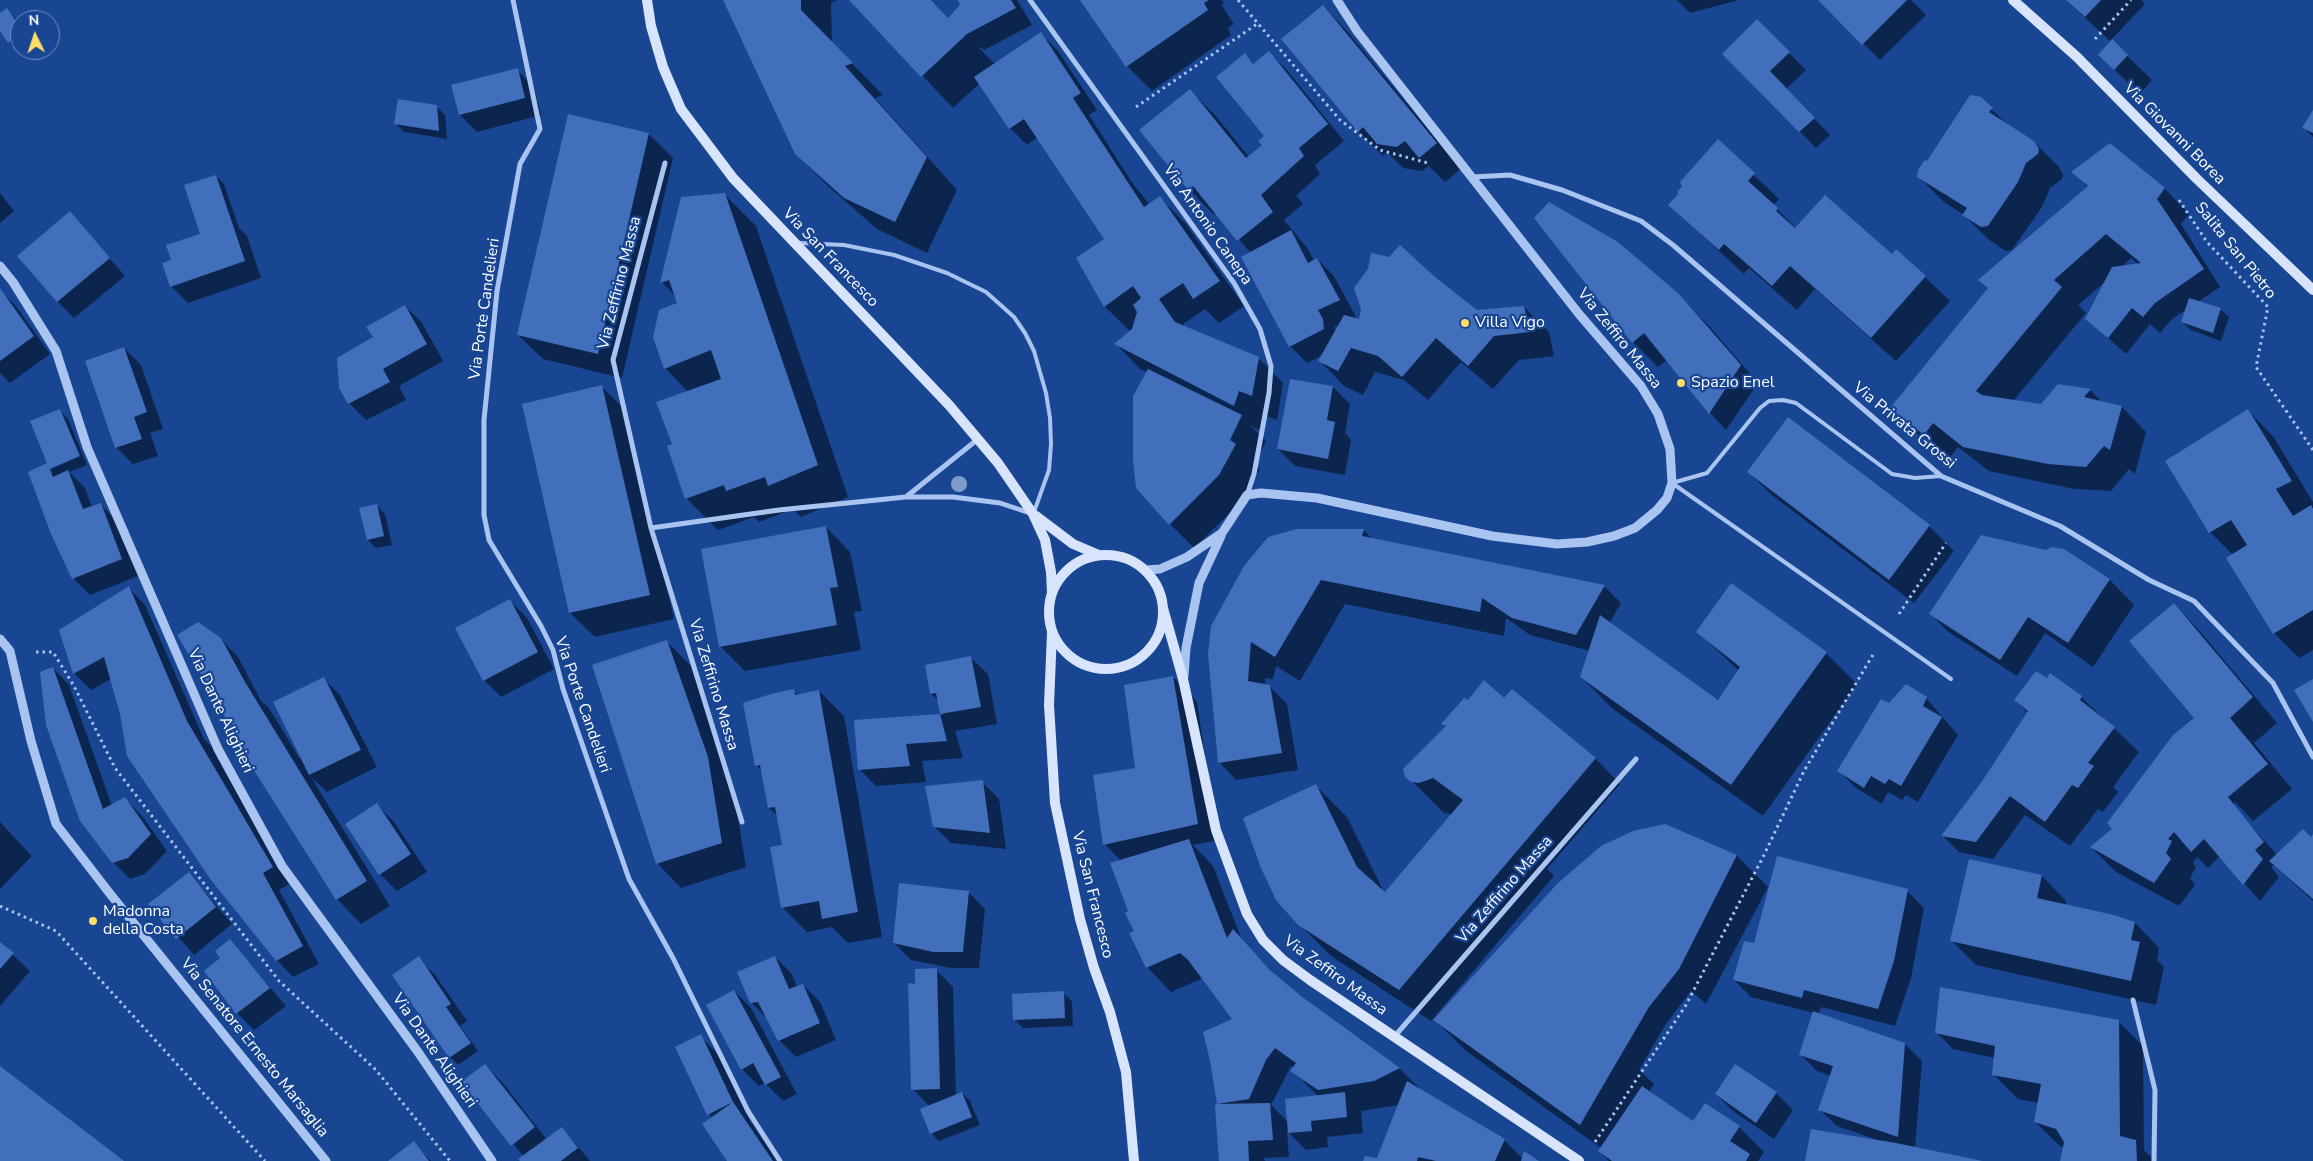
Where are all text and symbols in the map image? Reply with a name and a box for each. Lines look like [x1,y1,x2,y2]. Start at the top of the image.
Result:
north arrow [10,10,60,60]
text: N [28,11,40,30]
street label: Via Giovanni Borea [2119,79,2229,189]
street label: Via Antonio Canepa [1158,161,1256,289]
street label: Salita San Pietro [2190,199,2280,303]
street label: Via San Francesco [778,204,882,312]
street label: Via Zeffirino Massa [594,214,646,352]
street label: Via Porte Candelieri [466,237,504,381]
street label: Via Zeffiro Massa [1573,285,1665,393]
place label: Villa Vigo [1475,313,1545,333]
marker: Villa Vigo [1459,317,1471,329]
place label: Spazio Enel [1691,373,1774,393]
marker: Spazio Enel [1675,377,1687,389]
street label: Via Privata Grossi [1849,379,1959,473]
street label: Via Zeffirino Massa [684,617,742,753]
street label: Via Porte Candelieri [550,634,614,776]
street label: Via Dante Alighieri [183,646,257,776]
street label: Via San Francesco [1067,829,1117,961]
street label: Via Zeffirino Massa [1453,832,1557,948]
place label: Madonna della Costa [103,902,184,940]
marker: Madonna della Costa [87,915,99,927]
street label: Via Zeffiro Massa [1279,932,1391,1020]
street label: Via Senatore Ernesto Marsaglia [176,955,332,1141]
street label: Via Dante Alighieri [387,990,481,1112]

